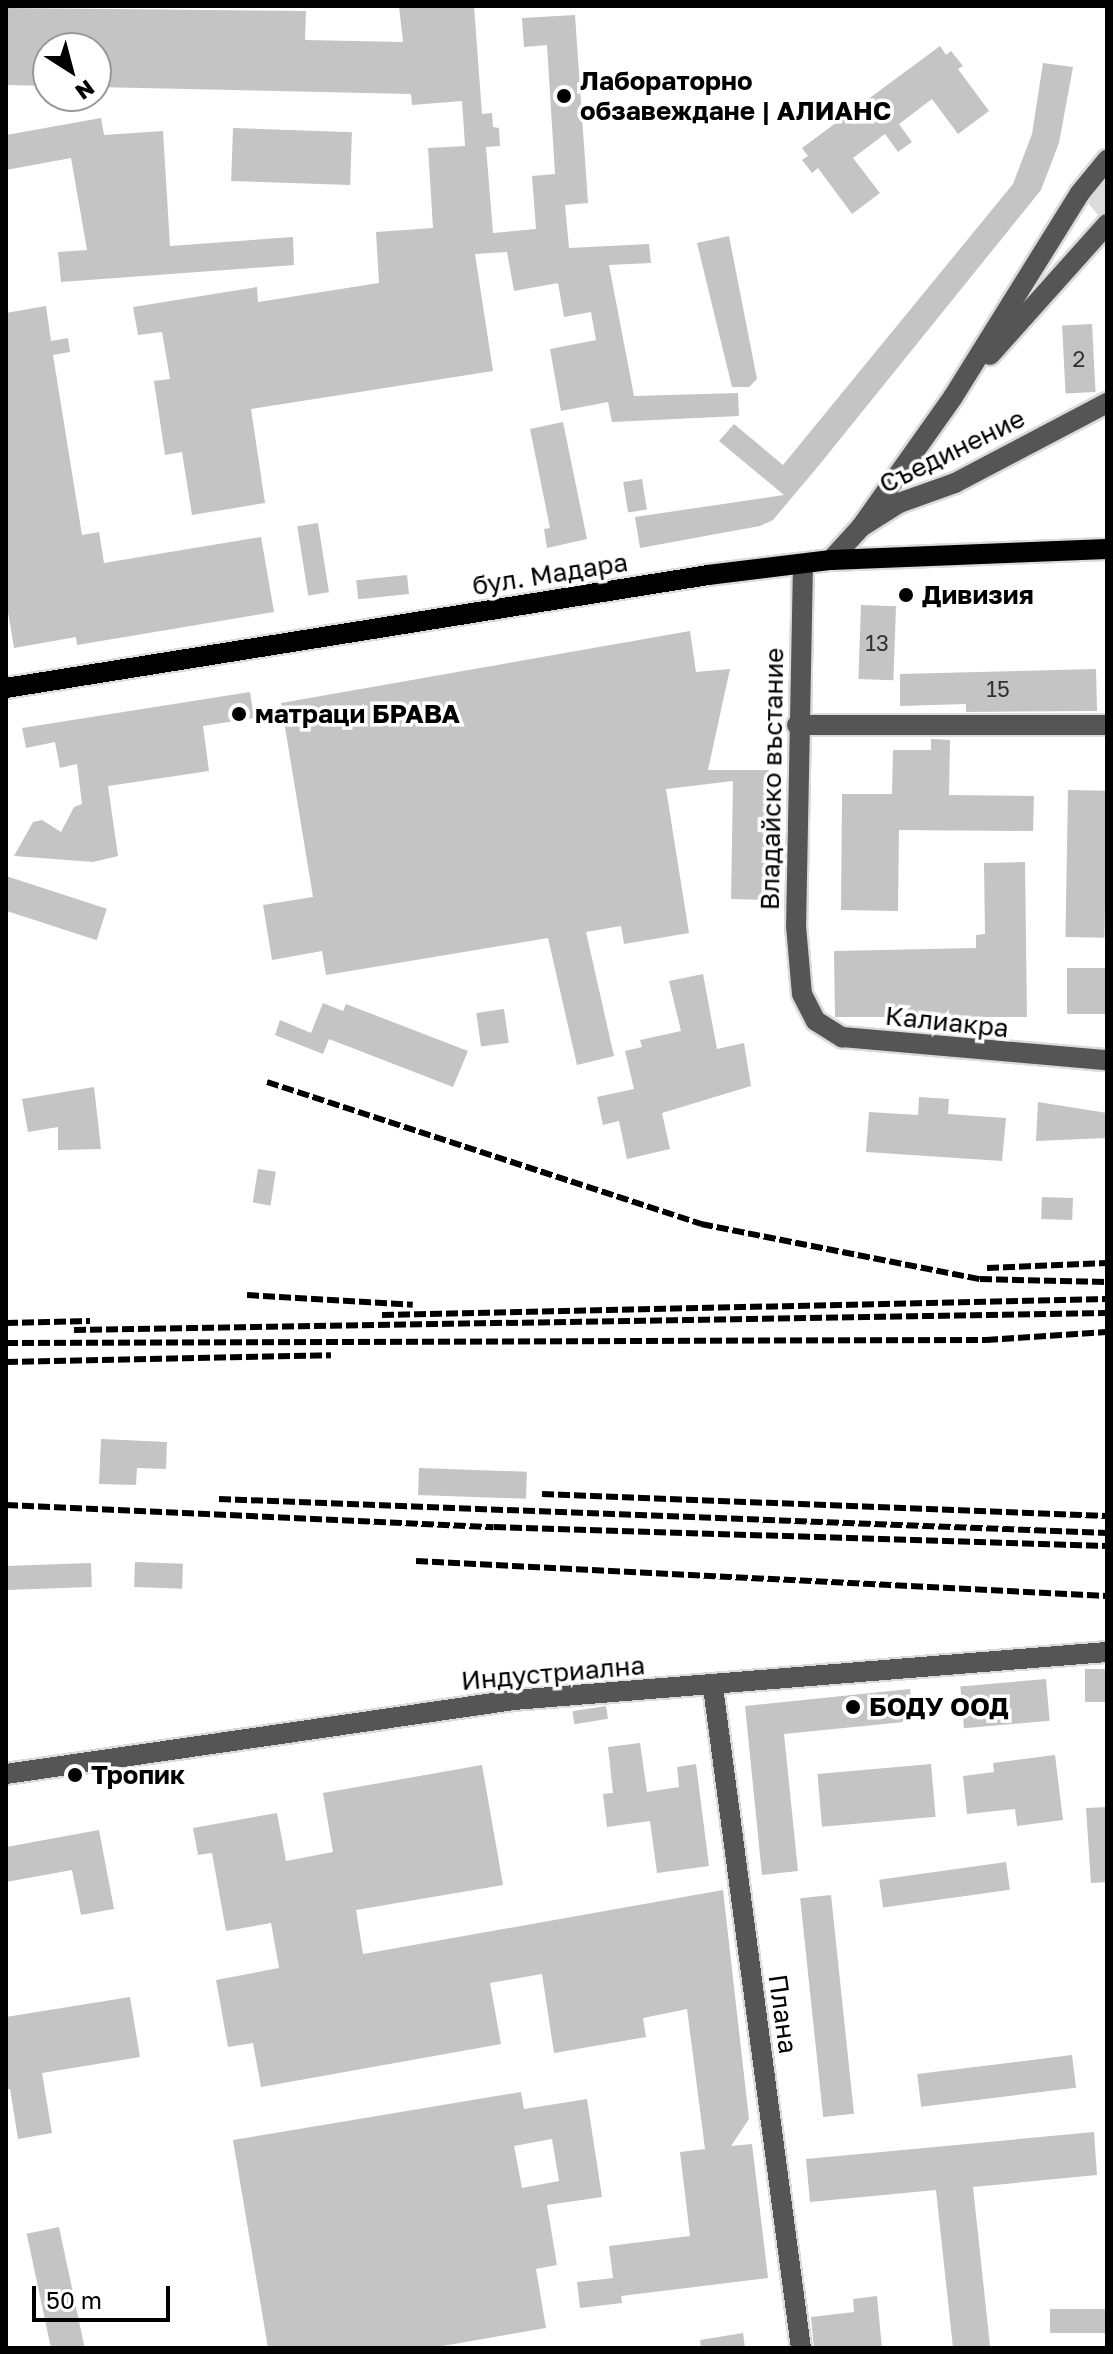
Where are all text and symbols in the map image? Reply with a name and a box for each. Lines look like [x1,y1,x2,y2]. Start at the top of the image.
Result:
north arrow [32,32,112,112]
place label: Лабораторно обзавеждане | АЛИАНС [580,65,891,126]
text: N [71,74,100,106]
marker: Лабораторно обзавеждане | АЛИАНС [555,87,573,105]
house number: 2 [1073,346,1085,372]
street label: Съединение [874,402,1030,500]
street label: бул. Мадара [470,546,630,602]
place label: Дивизия [922,579,1034,611]
marker: Дивизия [897,586,915,604]
house number: 13 [865,630,889,656]
street label: Владайско въстание [754,647,790,911]
house number: 15 [986,676,1010,702]
place label: матраци БРАВА [255,698,460,730]
marker: матраци БРАВА [230,705,248,723]
street label: Калиакра [884,1000,1010,1044]
street label: Индустриална [460,1649,646,1697]
place label: БОДУ ООД [869,1691,1009,1723]
marker: БОДУ ООД [844,1698,862,1716]
place label: Тропик [91,1759,185,1791]
marker: Тропик [66,1766,84,1784]
street label: Плана [762,1972,804,2056]
scale bar [36,2270,174,2320]
text: 50 m [46,2285,102,2314]

